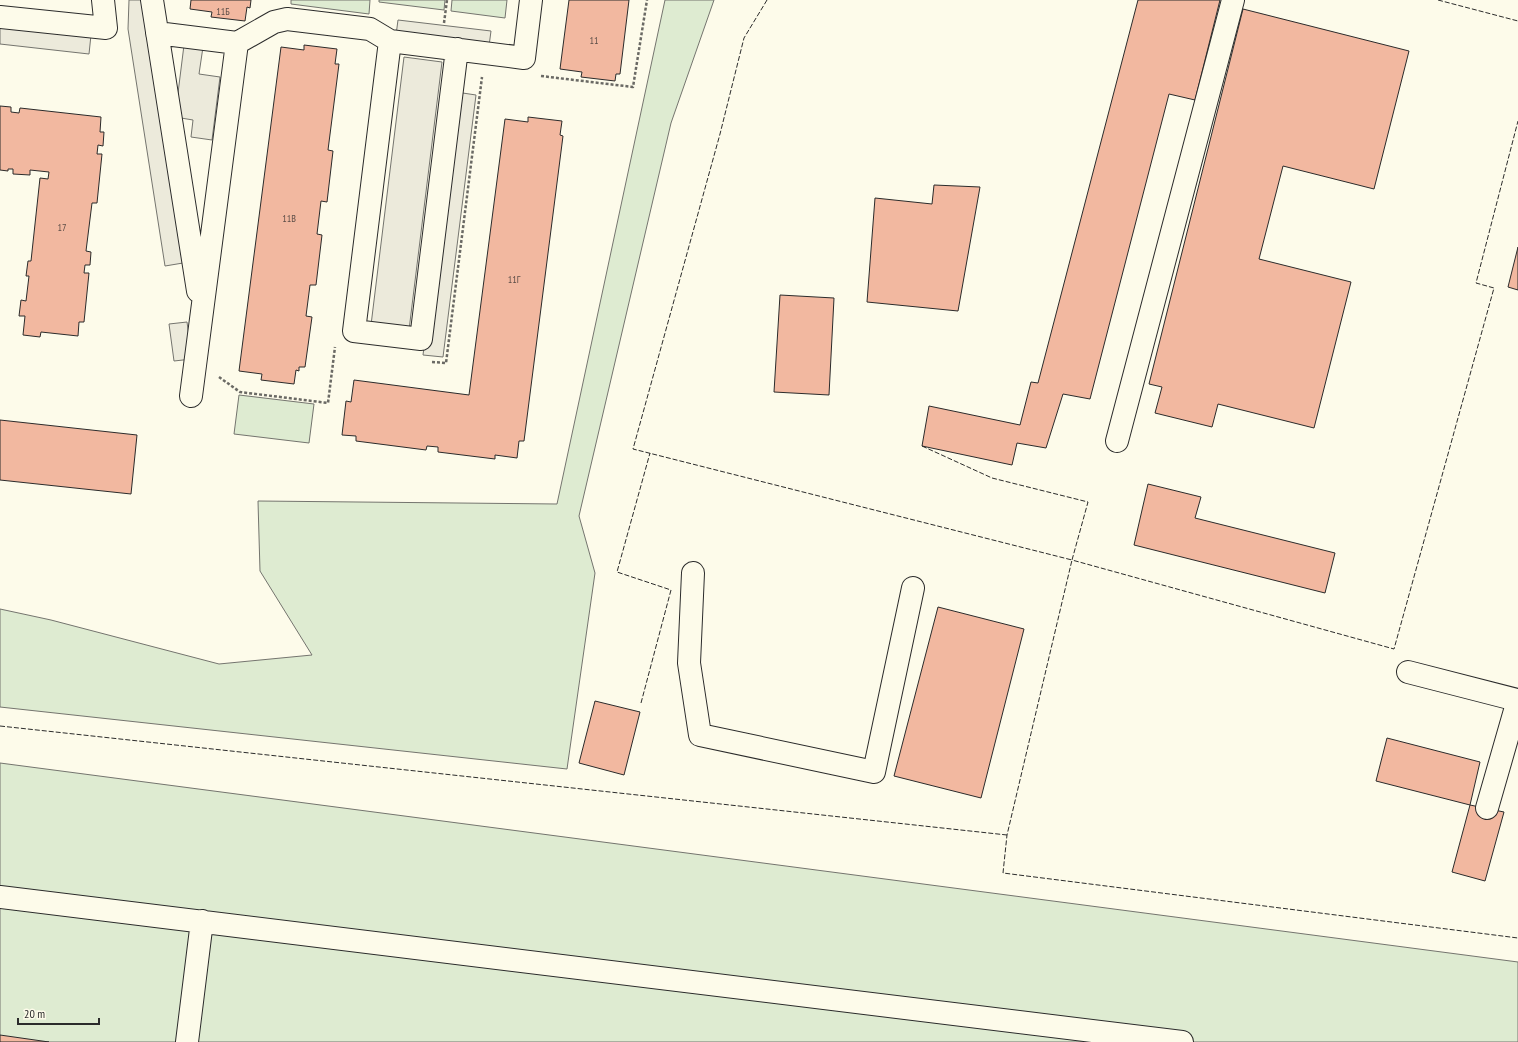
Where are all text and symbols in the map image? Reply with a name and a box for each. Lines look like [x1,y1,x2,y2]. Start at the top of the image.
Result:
house number: 11Б [216,5,230,18]
house number: 11 [590,34,599,47]
house number: 11В [282,212,296,225]
house number: 17 [58,221,67,234]
house number: 11Г [508,273,521,286]
scale bar [18,1000,99,1026]
text: 20 m [24,1006,45,1021]

